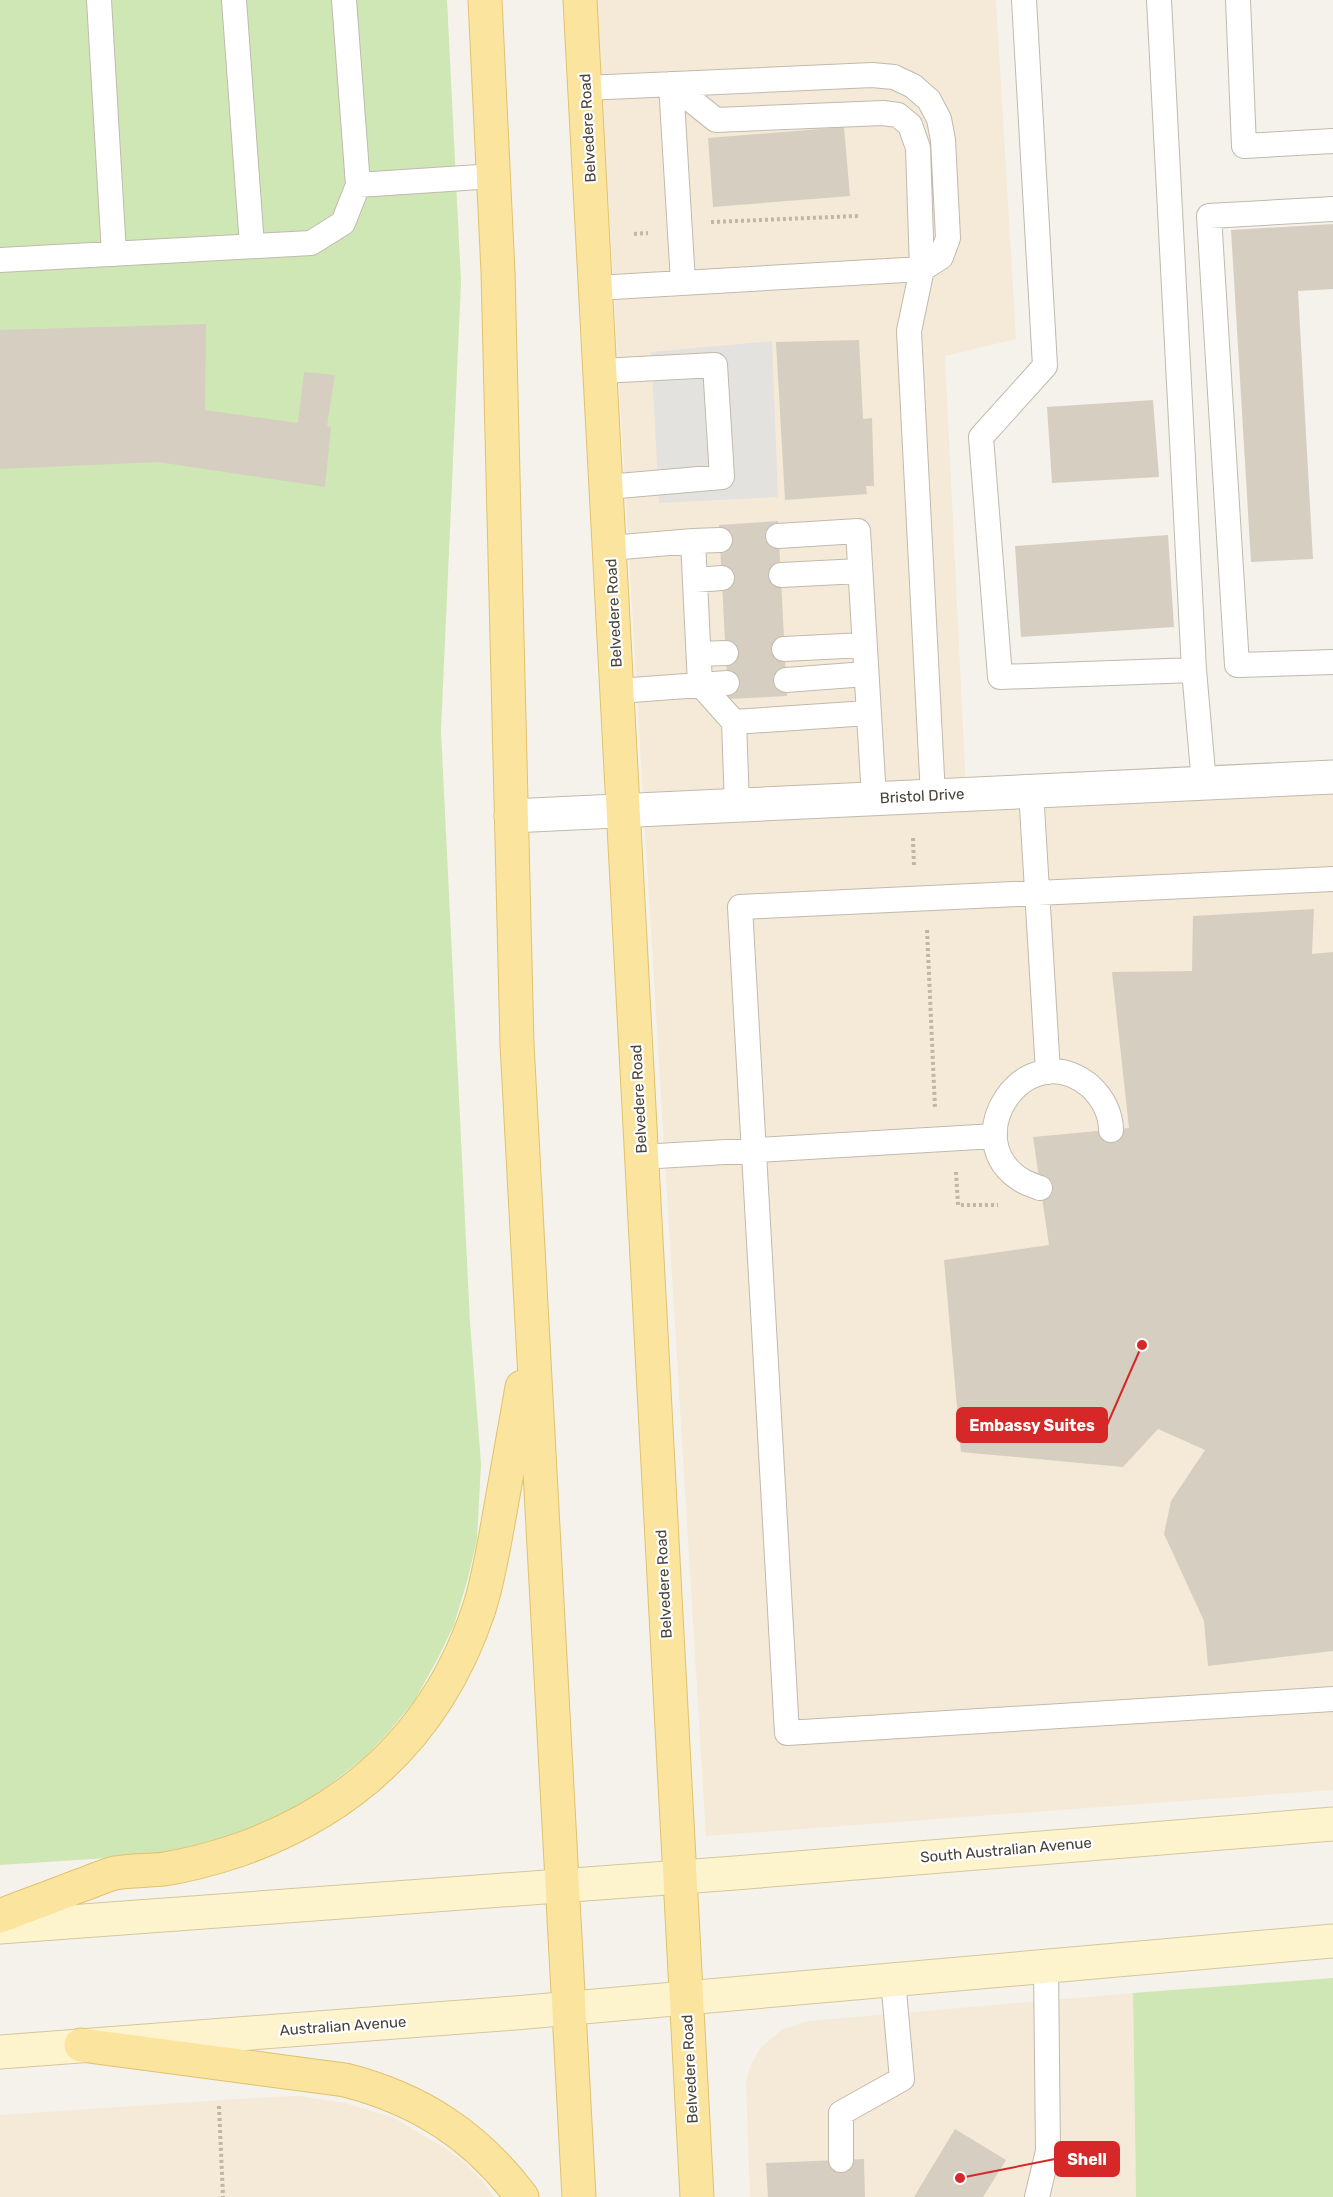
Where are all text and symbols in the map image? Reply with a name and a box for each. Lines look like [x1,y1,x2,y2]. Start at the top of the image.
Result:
street label: Belvedere Road [576,73,600,183]
street label: Belvedere Road [602,558,626,668]
street label: Bristol Drive [879,785,965,807]
street label: Belvedere Road [627,1044,651,1154]
callout: Embassy Suites [957,1408,1107,1442]
text: Embassy Suites [969,1416,1095,1435]
street label: Belvedere Road [652,1529,676,1639]
street label: South Australian Avenue [920,1834,1092,1866]
street label: Australian Avenue [279,2013,407,2039]
street label: Belvedere Road [678,2014,702,2124]
callout: Shell [1055,2142,1119,2176]
text: Shell [1067,2150,1107,2169]

